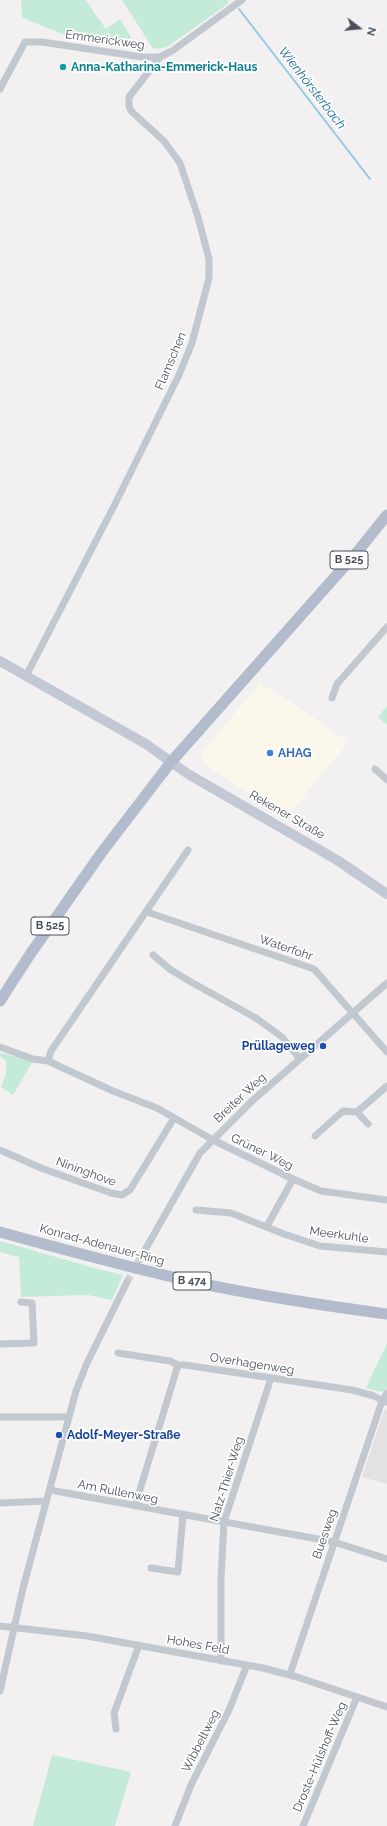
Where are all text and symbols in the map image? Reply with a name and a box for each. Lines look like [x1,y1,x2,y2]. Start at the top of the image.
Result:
north arrow [339,8,379,48]
text: N [364,26,378,37]
street label: Emmerickweg [64,27,146,53]
water label: Wienhörsterbach [275,44,349,132]
place label: Anna-Katharina-Emmerick-Haus [71,60,257,74]
marker: Anna-Katharina-Emmerick-Haus [58,62,68,72]
street label: Flamschen [152,330,190,392]
road number: B 525 [330,551,368,569]
place label: AHAG [278,746,311,760]
marker: AHAG [265,748,275,758]
street label: Rekener Straße [247,788,327,842]
road number: B 525 [31,917,69,935]
street label: Waterfohr [257,932,315,964]
place label: Prüllageweg [242,1039,315,1053]
marker: Prüllageweg [318,1041,328,1051]
street label: Breiter Weg [211,1070,269,1126]
street label: Grüner Weg [229,1131,295,1173]
street label: Nininghove [54,1154,118,1190]
street label: Konrad-Adenauer-Ring [38,1221,166,1269]
street label: Meerkuhle [309,1224,369,1246]
road number: B 474 [173,1272,211,1290]
street label: Overhagenweg [209,1350,295,1378]
place label: Adolf-Meyer-Straße [67,1428,180,1442]
marker: Adolf-Meyer-Straße [54,1430,64,1440]
street label: Natz-Thier-Weg [207,1435,247,1523]
street label: Am Rullenweg [77,1477,159,1507]
street label: Buesweg [310,1507,340,1561]
street label: Hohes Feld [166,1632,230,1658]
street label: Droste-Hülshoff-Weg [290,1700,350,1814]
street label: Wibbeltweg [179,1707,223,1775]

